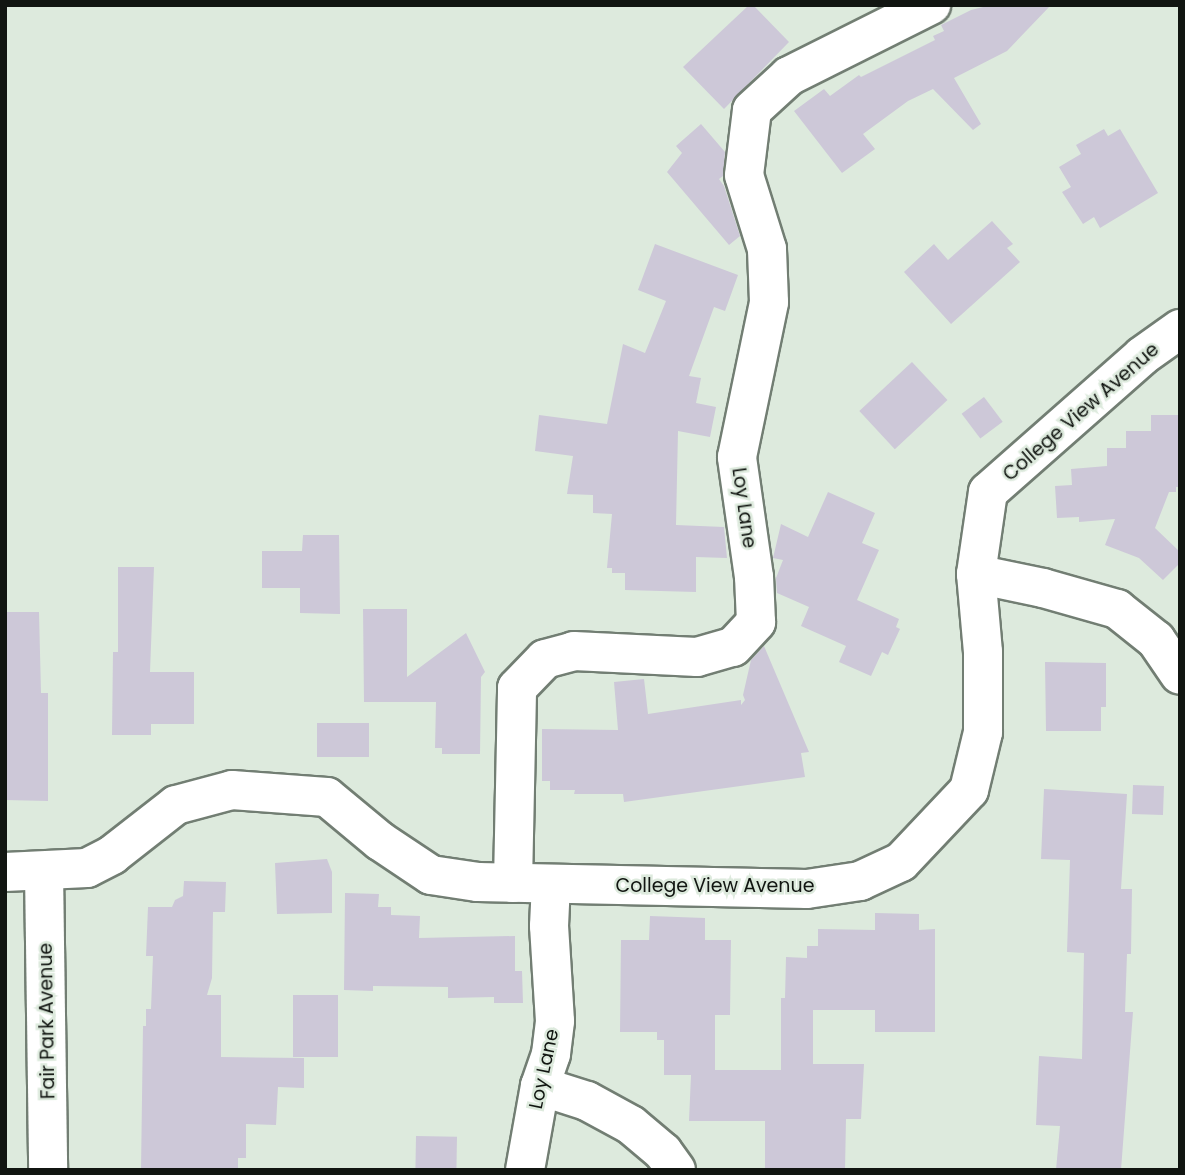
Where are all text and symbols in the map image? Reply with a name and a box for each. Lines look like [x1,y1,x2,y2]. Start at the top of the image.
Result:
street label: College View Avenue [998,338,1164,486]
street label: Loy Lane [727,466,761,550]
street label: College View Avenue [616,875,814,897]
street label: Fair Park Avenue [34,943,60,1099]
street label: Loy Lane [524,1027,564,1111]

